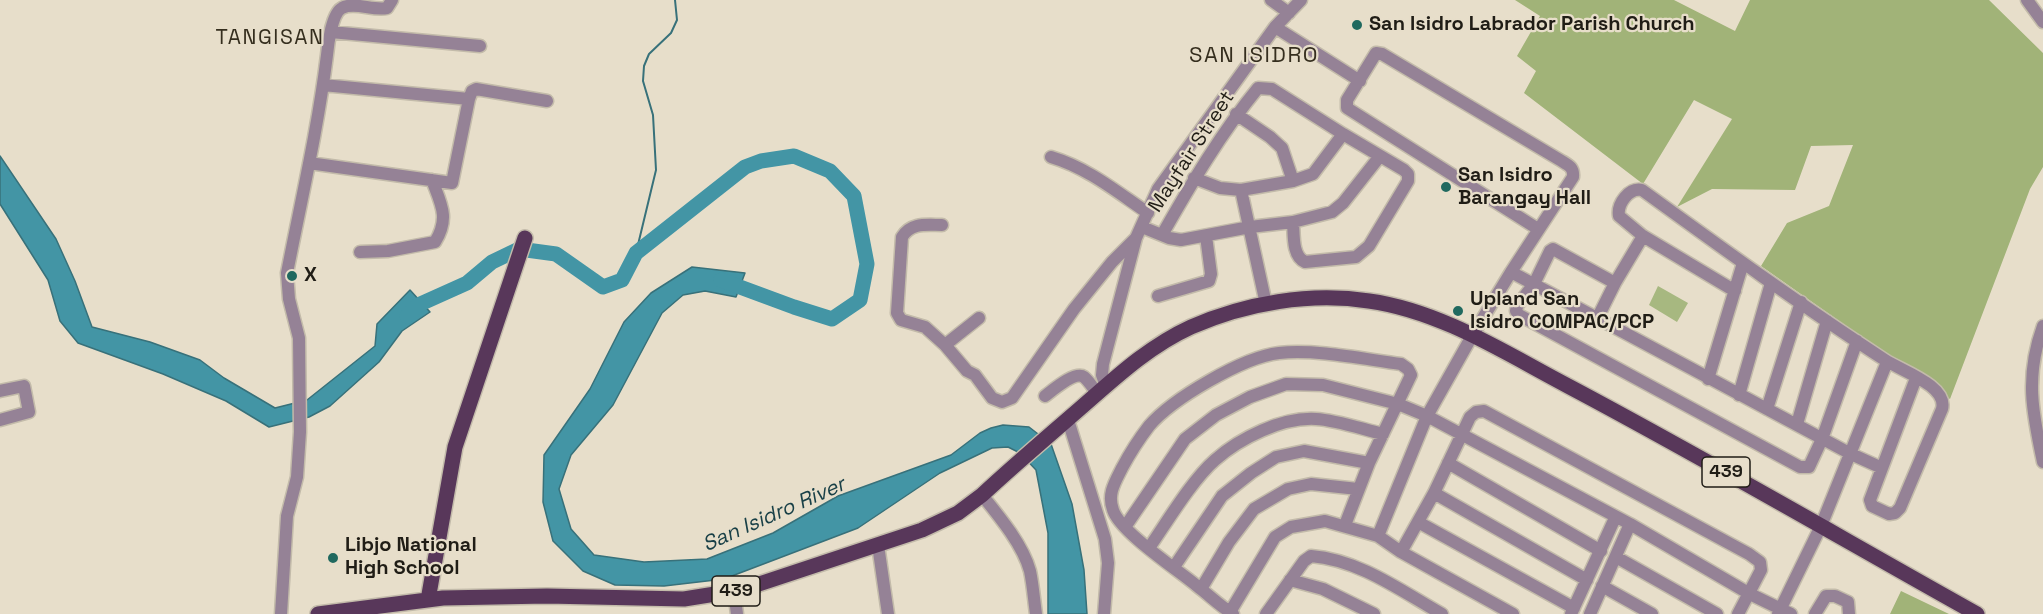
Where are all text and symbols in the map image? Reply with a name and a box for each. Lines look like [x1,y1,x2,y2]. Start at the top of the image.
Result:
place label: San Isidro Labrador Parish Church [1369,13,1695,37]
marker: San Isidro Labrador Parish Church [1350,18,1364,32]
district label: TANGISAN [216,25,324,51]
district label: SAN ISIDRO [1189,43,1319,69]
street label: Mayfair Street [1144,87,1240,217]
place label: San Isidro Barangay Hall [1458,164,1591,211]
marker: San Isidro Barangay Hall [1439,180,1453,194]
place label: X [304,264,317,288]
marker: X [285,269,299,283]
place label: Upland San Isidro COMPAC/PCP [1470,288,1654,335]
marker: Upland San Isidro COMPAC/PCP [1451,304,1465,318]
road number: 439 [1702,457,1750,487]
water label: San Isidro River [699,472,849,558]
place label: Libjo National High School [345,534,477,581]
marker: Libjo National High School [326,551,340,565]
road number: 439 [712,576,760,606]

